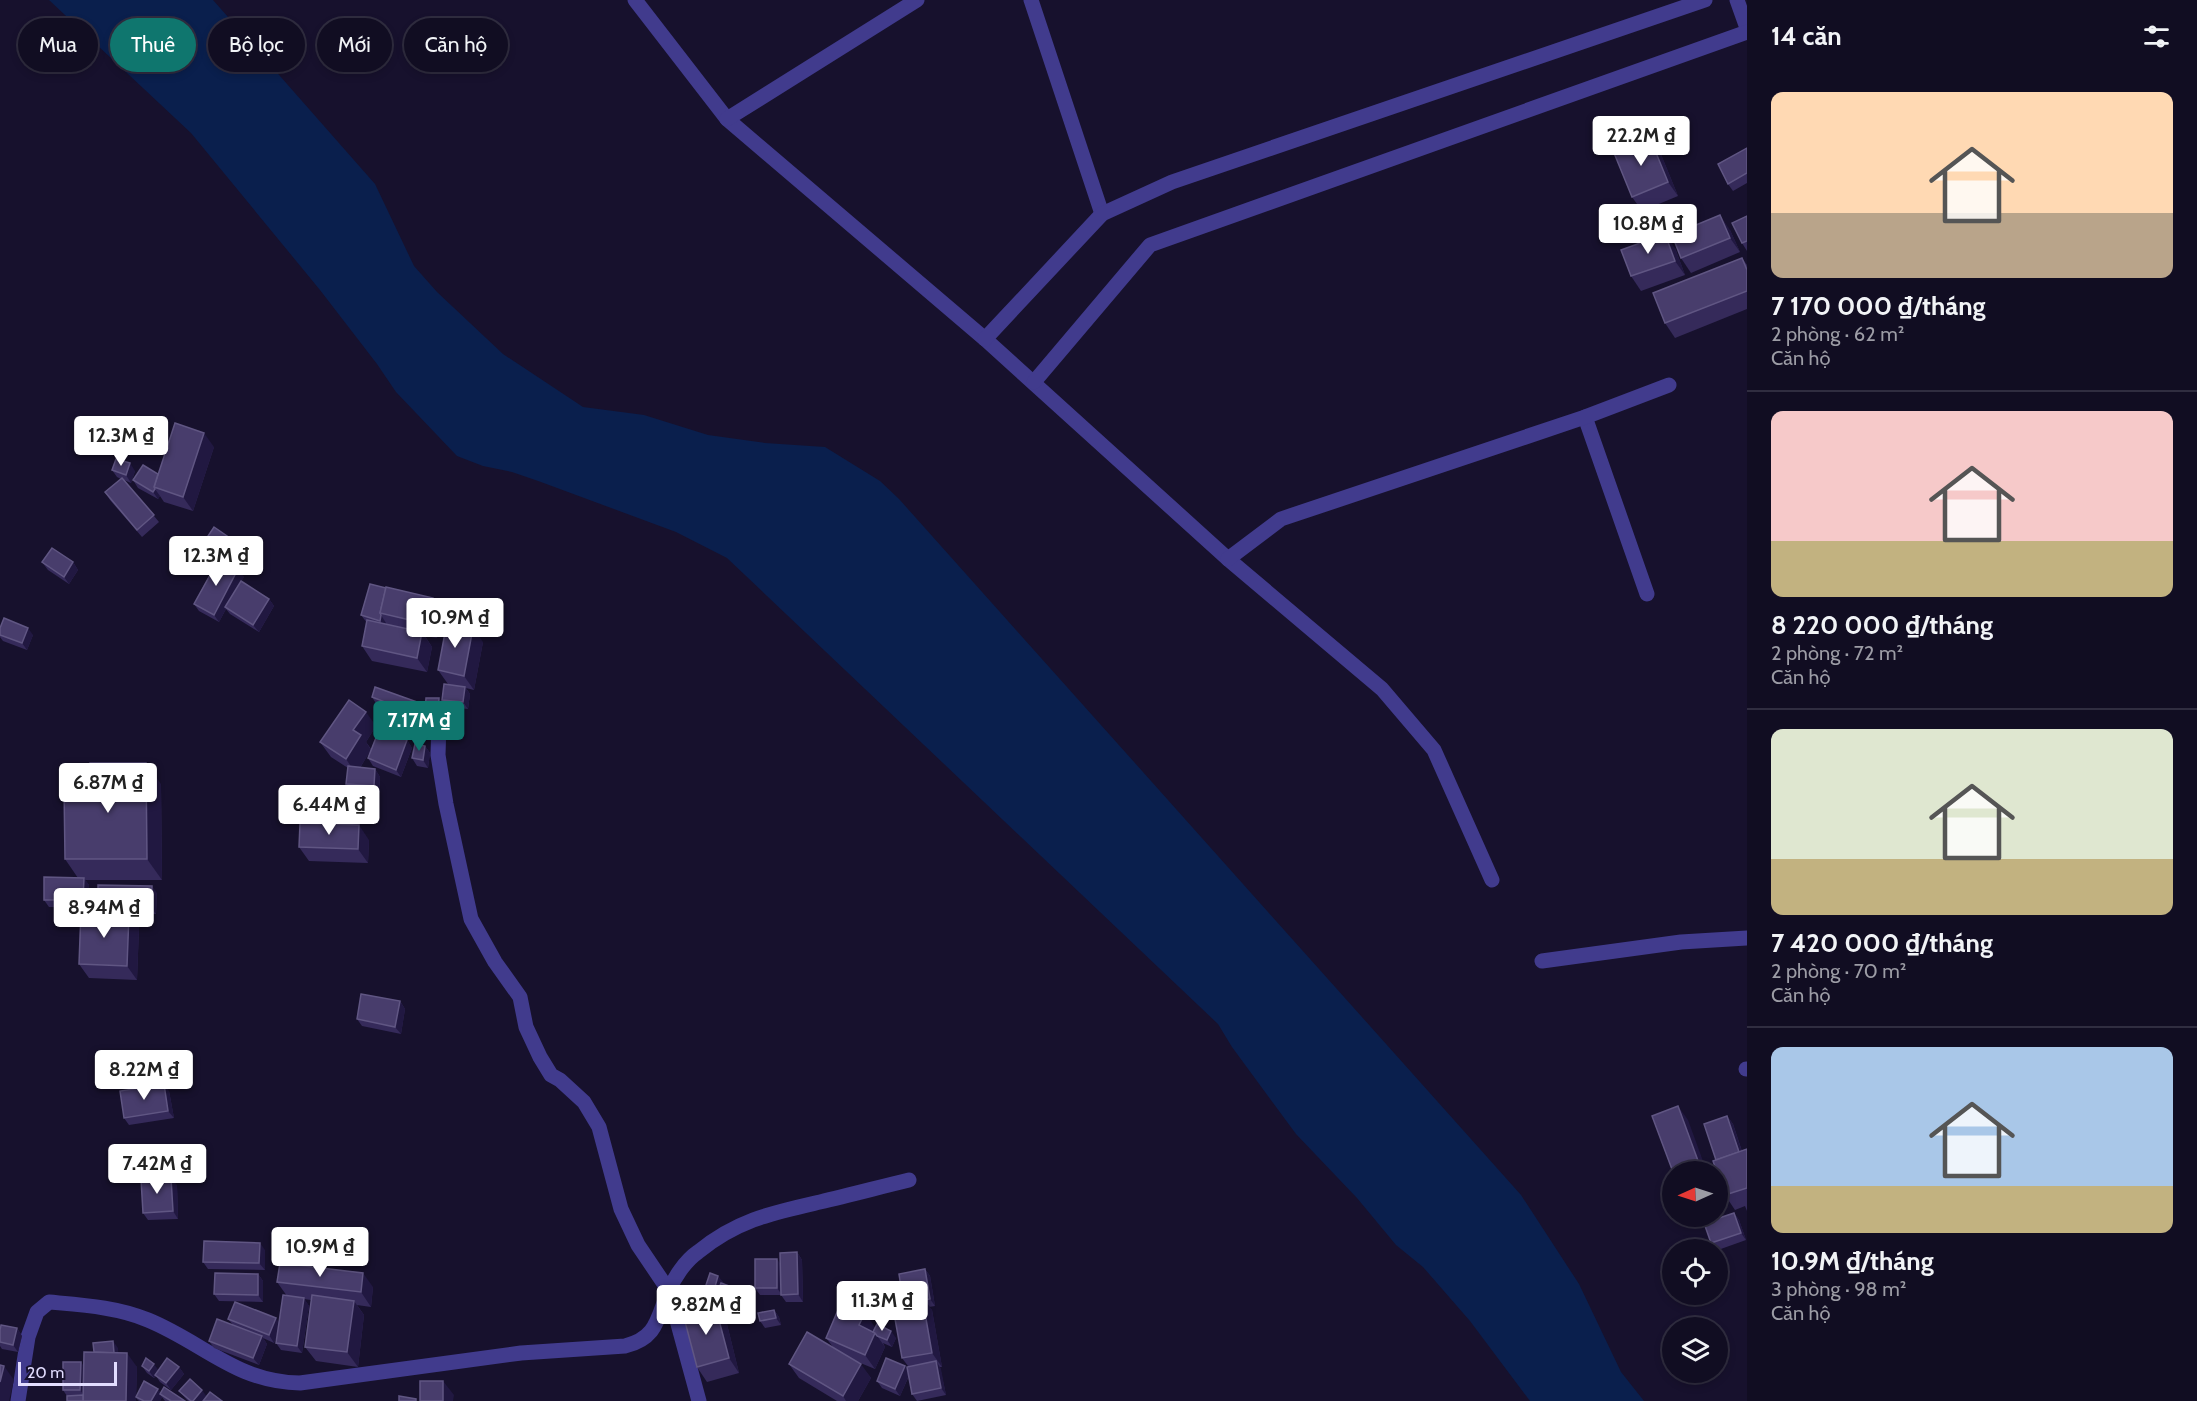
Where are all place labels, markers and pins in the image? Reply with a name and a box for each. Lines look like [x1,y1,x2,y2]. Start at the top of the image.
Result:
pin: 22.2M ₫ [1586,116,1696,167]
pin: 10.8M ₫ [1593,204,1703,255]
pin: 12.3M ₫ [66,416,176,467]
pin: 12.3M ₫ [161,536,271,587]
pin: 10.9M ₫ [400,598,510,649]
pin: 7.17M ₫ [364,701,474,752]
pin: 6.87M ₫ [53,763,163,814]
pin: 6.44M ₫ [274,785,384,836]
pin: 8.94M ₫ [49,888,159,939]
pin: 8.22M ₫ [89,1050,199,1101]
pin: 7.42M ₫ [102,1144,212,1195]
pin: 10.9M ₫ [265,1227,375,1278]
pin: 11.3M ₫ [827,1281,937,1332]
pin: 9.82M ₫ [651,1285,761,1336]

